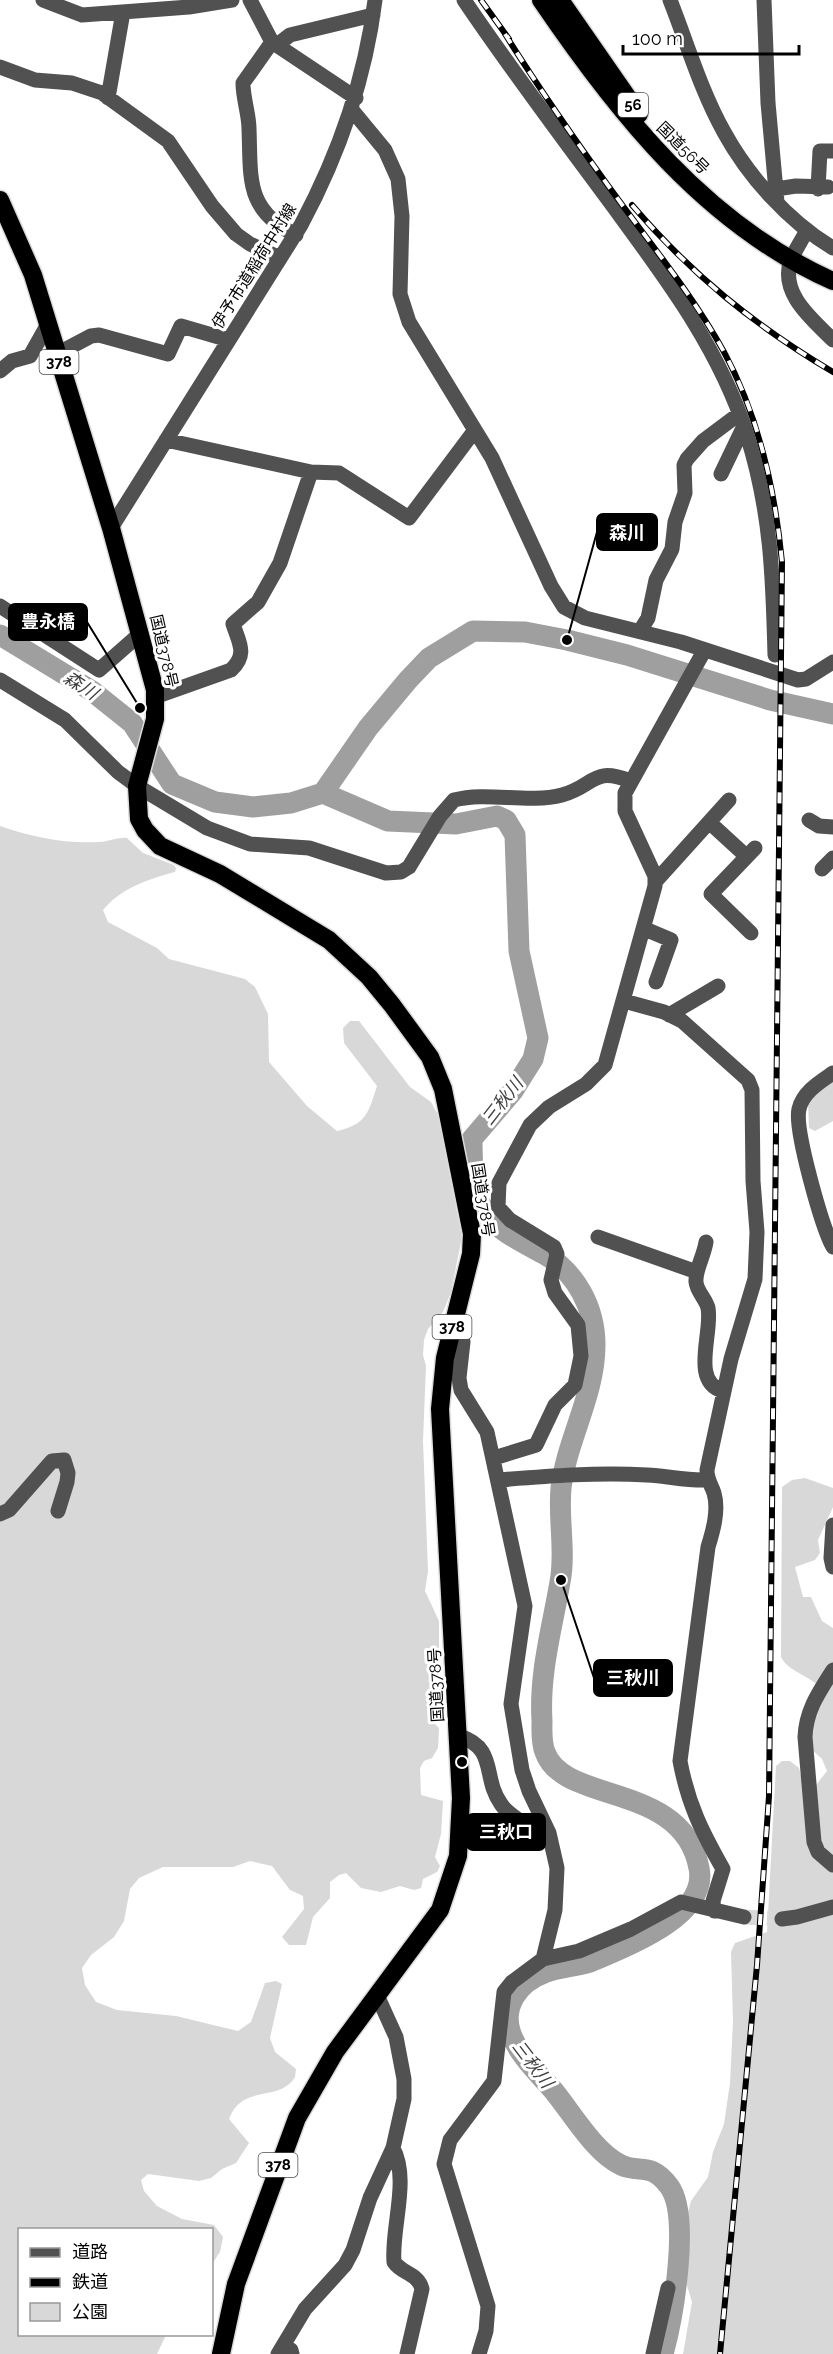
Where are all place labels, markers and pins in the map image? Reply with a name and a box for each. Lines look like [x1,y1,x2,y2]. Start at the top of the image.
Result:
callout: 森川 [597,514,657,550]
callout: 豊永橋 [9,604,87,640]
callout: 三秋川 [594,1660,672,1696]
callout: 三秋口 [467,1814,545,1850]

